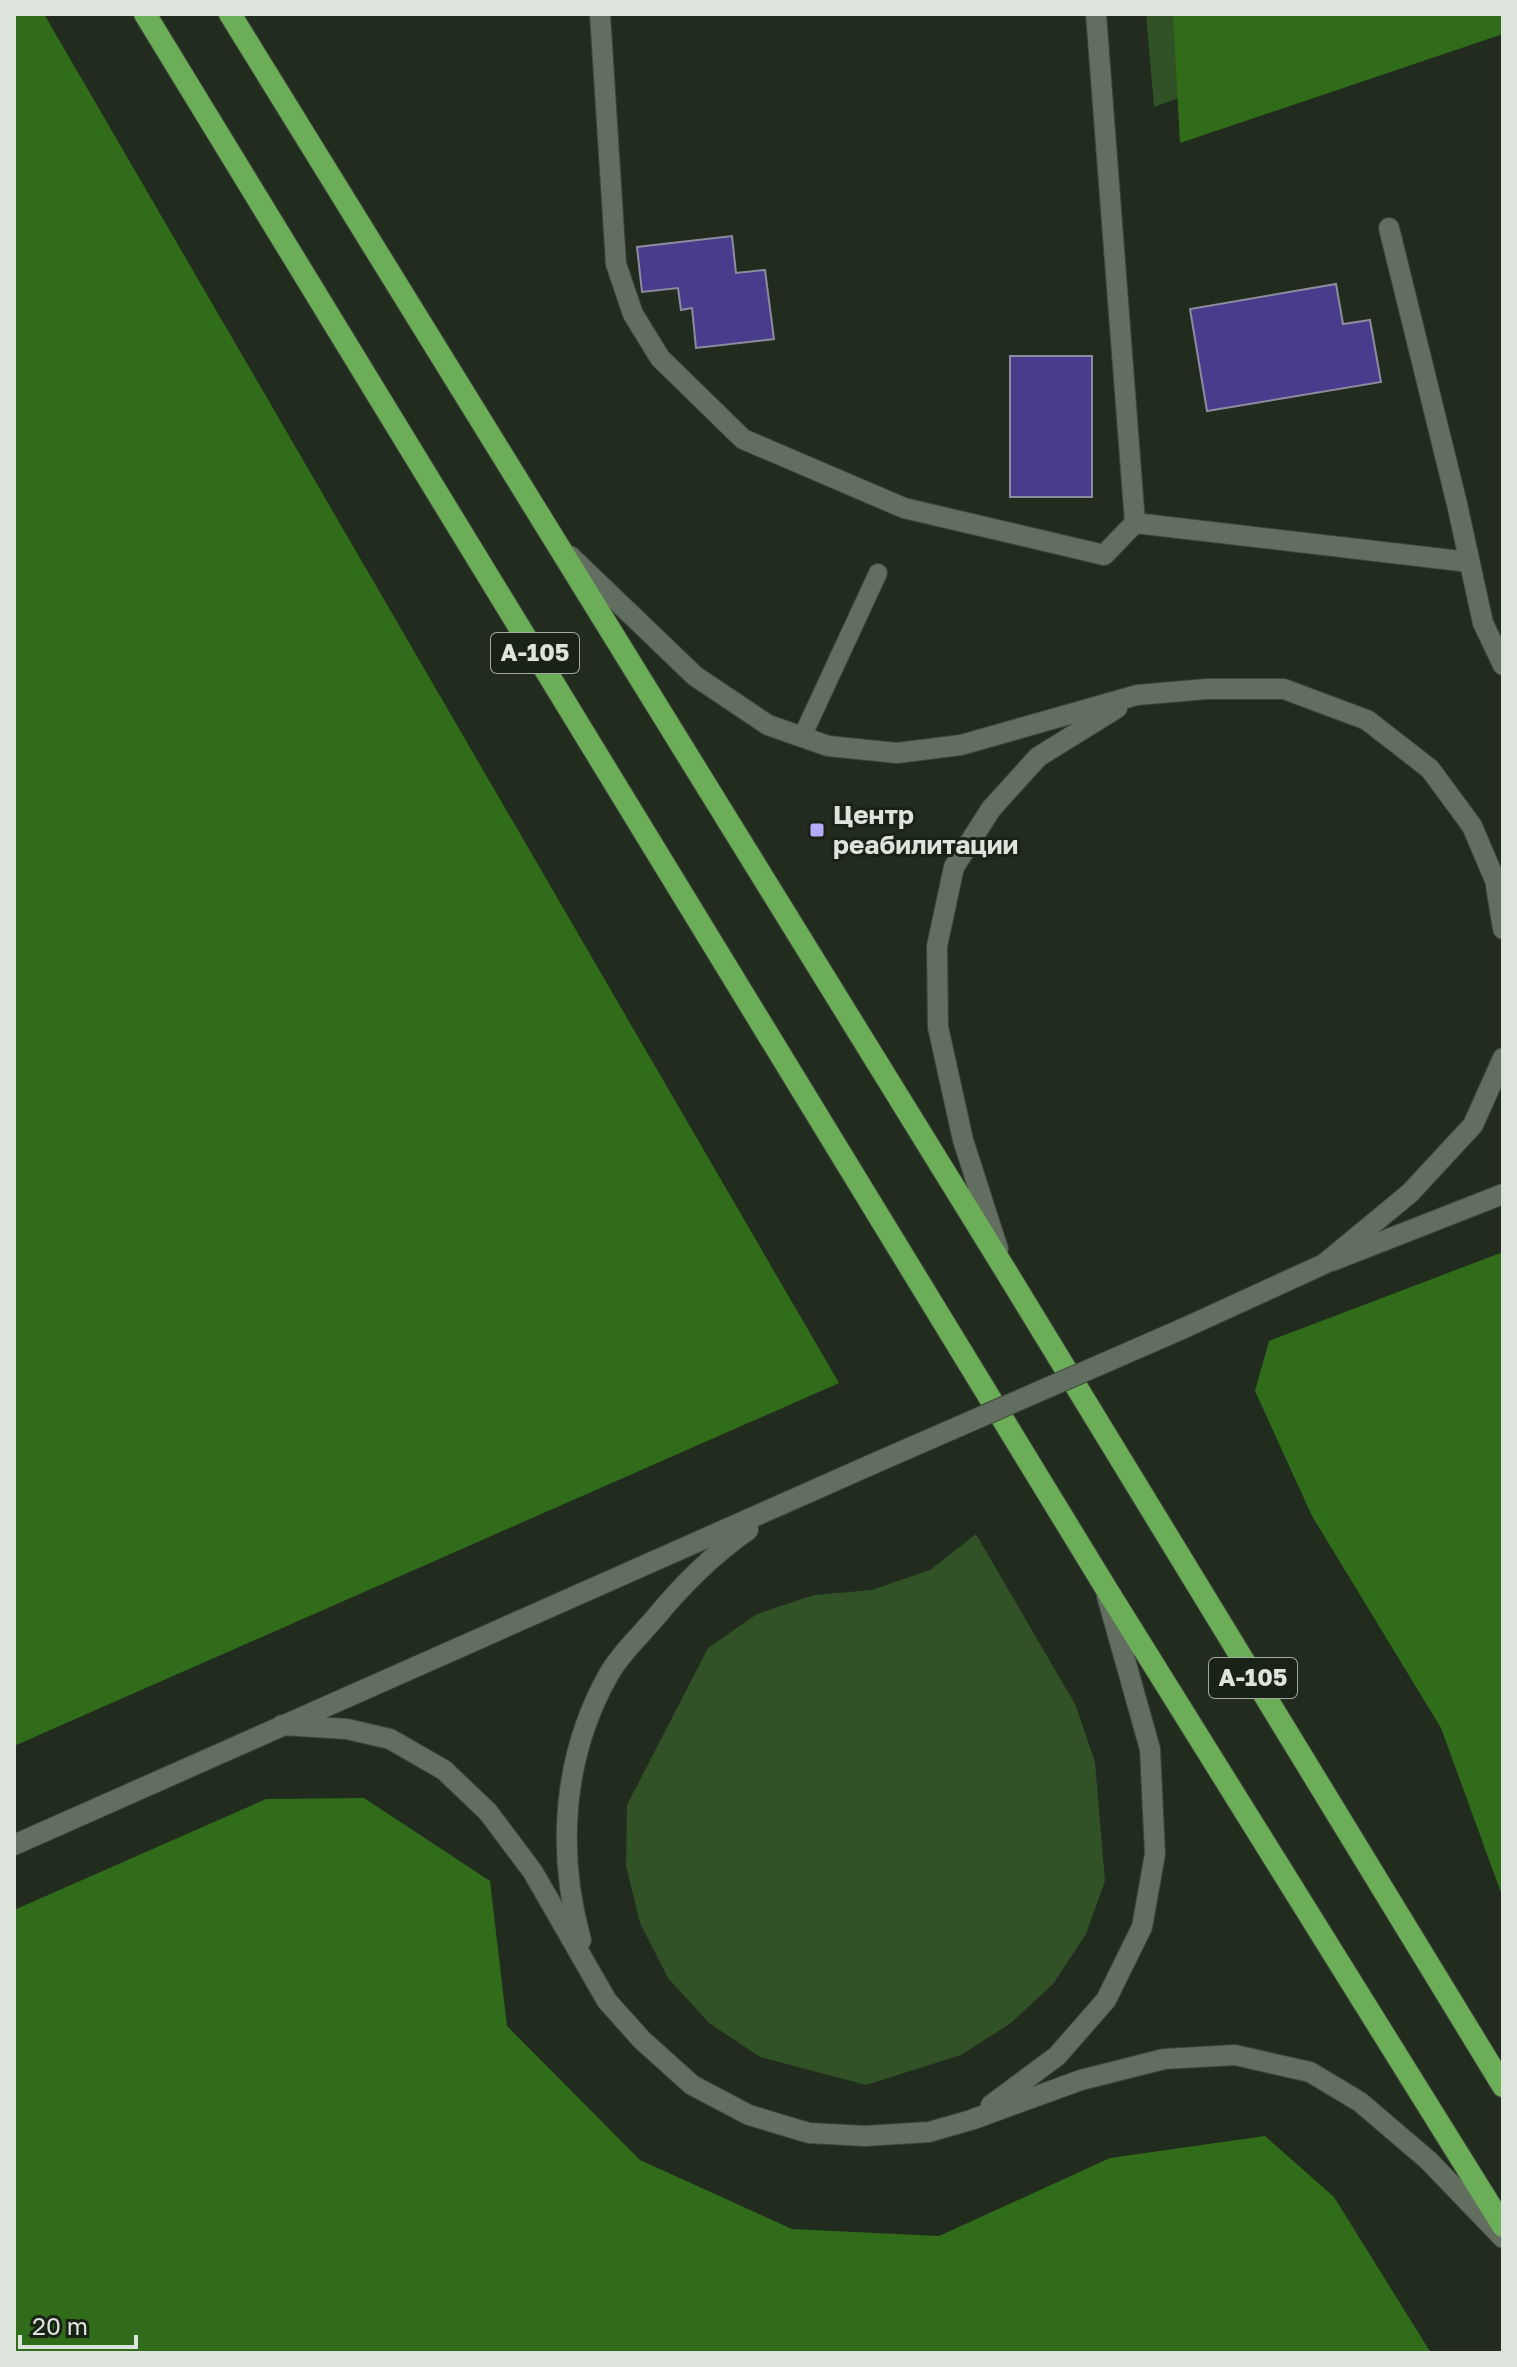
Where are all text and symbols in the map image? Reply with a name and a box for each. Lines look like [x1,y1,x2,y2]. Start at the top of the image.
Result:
road number: А-105 [491,633,579,673]
place label: Центр реабилитации [833,799,1018,860]
marker: Центр реабилитации [808,821,826,839]
road number: А-105 [1209,1658,1297,1698]
scale bar [20,2299,136,2349]
text: 20 m [32,2311,88,2340]

